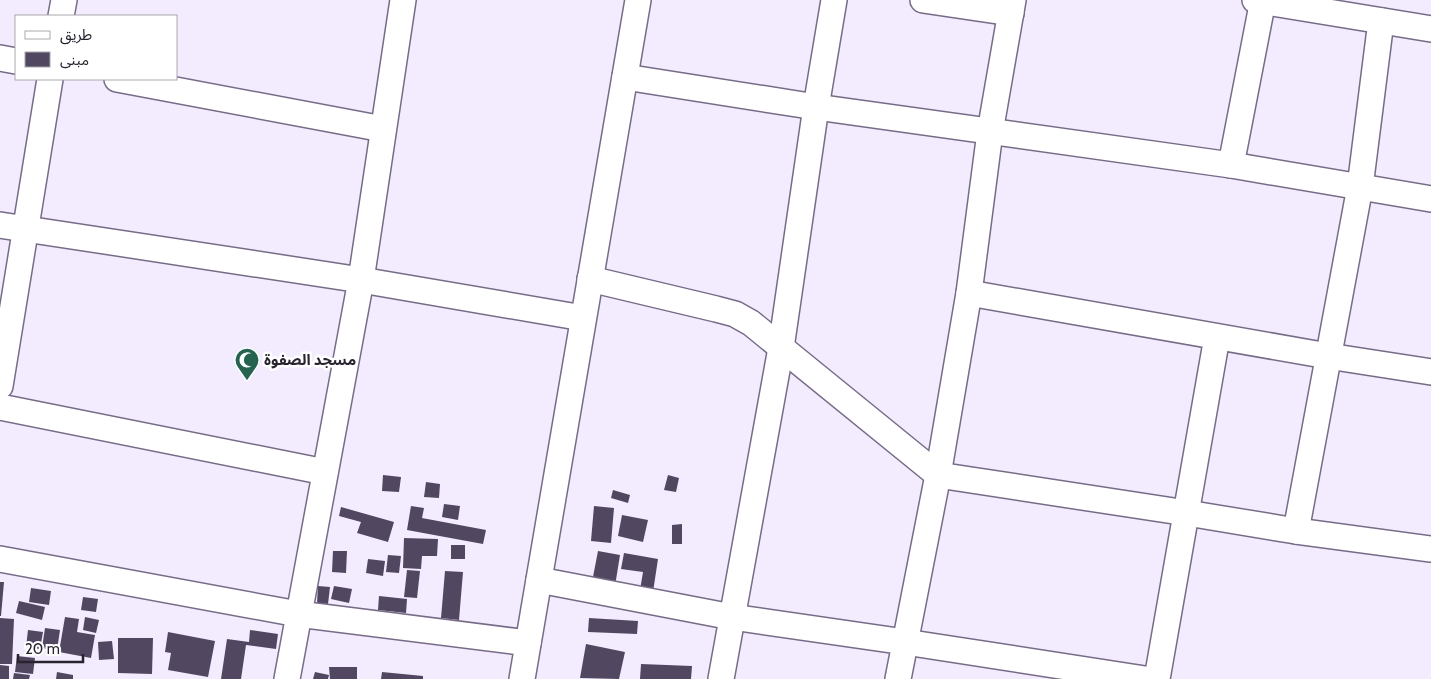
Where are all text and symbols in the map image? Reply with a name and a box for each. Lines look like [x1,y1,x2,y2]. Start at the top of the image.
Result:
legend [15,15,178,80]
text: طريق [60,26,92,45]
text: مبنى [60,51,89,69]
mosque icon: مسجد الصفوة [234,347,260,381]
place label: مسجد الصفوة [264,351,356,369]
scale bar [18,632,82,664]
text: 20 m [25,640,60,658]

